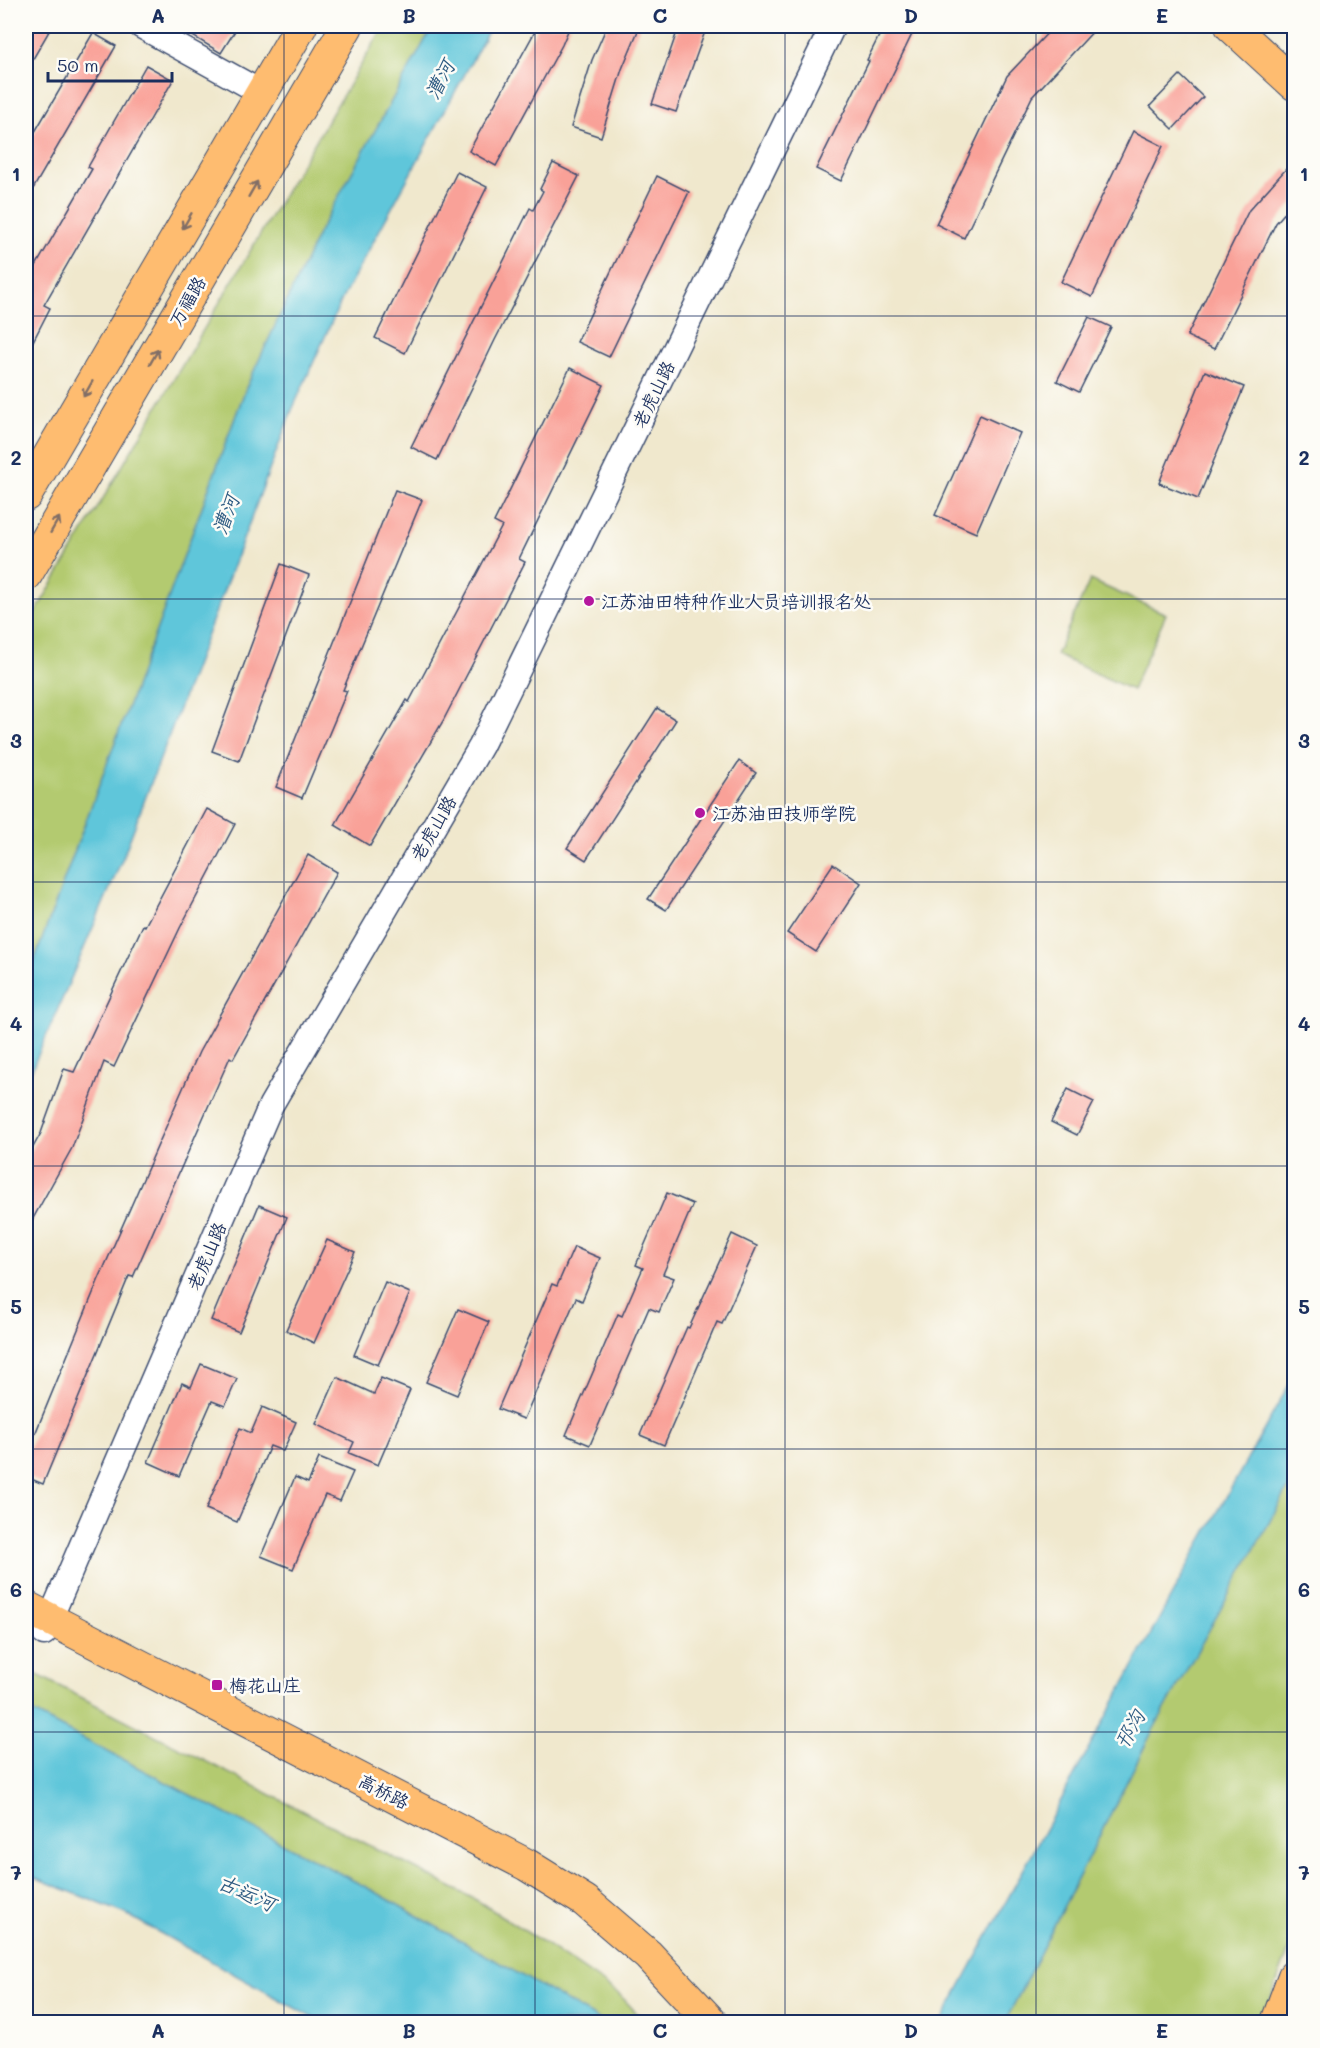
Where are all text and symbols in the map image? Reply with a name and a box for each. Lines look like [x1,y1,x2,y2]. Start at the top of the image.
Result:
text: A [151,2,165,28]
text: B [402,2,416,28]
text: C [653,2,668,28]
text: D [904,2,918,28]
text: E [1156,2,1168,28]
scale bar [48,45,172,83]
text: 50 m [57,53,99,77]
water label: 漕河 [418,53,461,103]
text: 1 [12,160,20,186]
text: 1 [1300,160,1308,186]
one-way arrow [248,180,259,198]
one-way arrow [180,212,192,229]
street label: 万福路 [163,272,211,330]
one-way arrow [148,349,160,366]
street label: 老虎山路 [626,356,680,432]
one-way arrow [82,380,94,397]
text: 2 [10,444,22,470]
text: 2 [1298,444,1310,470]
water label: 漕河 [206,488,245,537]
one-way arrow [49,517,61,534]
place label: 江苏油田特种作业人员培训报名处 [601,589,871,613]
marker: 江苏油田特种作业人员培训报名处 [582,594,596,608]
text: 3 [10,727,22,753]
text: 3 [1298,727,1310,753]
street label: 老虎山路 [405,791,461,865]
place label: 江苏油田技师学院 [712,801,856,825]
marker: 江苏油田技师学院 [693,806,707,820]
text: 4 [10,1010,23,1036]
text: 4 [1298,1010,1311,1036]
street label: 老虎山路 [181,1218,231,1294]
text: 5 [10,1293,22,1319]
text: 5 [1298,1293,1310,1319]
text: 6 [10,1576,22,1602]
text: 6 [1298,1576,1310,1602]
place label: 梅花山庄 [229,1673,301,1697]
marker: 梅花山庄 [210,1678,224,1692]
water label: 邗沟 [1108,1703,1151,1753]
street label: 高桥路 [354,1768,414,1814]
text: 7 [10,1859,22,1885]
text: 7 [1298,1859,1310,1885]
water label: 古运河 [214,1868,282,1917]
text: A [151,2017,165,2043]
text: B [402,2017,416,2043]
text: C [653,2017,668,2043]
text: D [904,2017,918,2043]
text: E [1156,2017,1168,2043]

